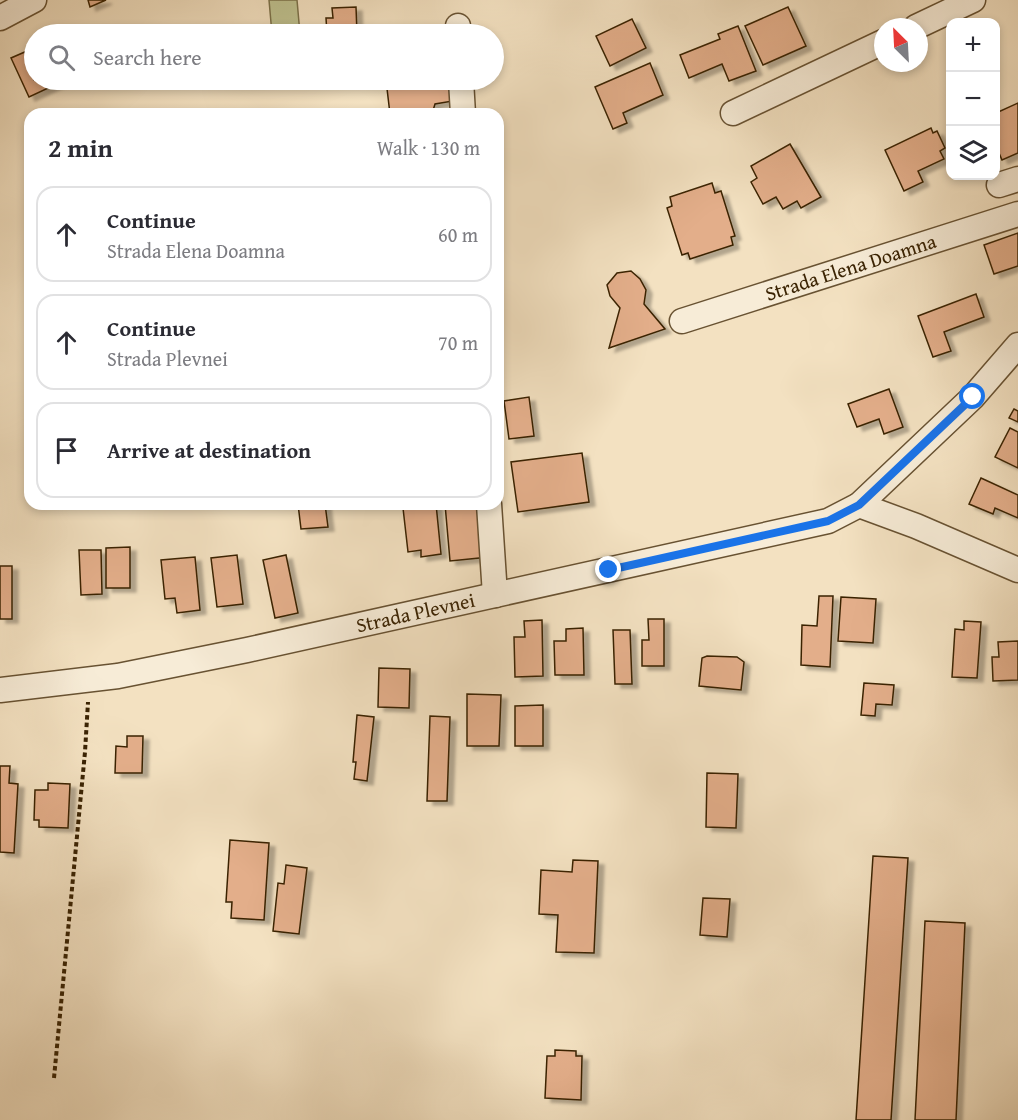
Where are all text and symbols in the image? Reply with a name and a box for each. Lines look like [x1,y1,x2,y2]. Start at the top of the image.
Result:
north arrow [874,18,928,72]
map controls [946,18,1000,180]
button: + [946,18,1000,72]
search box [24,24,504,90]
icon: search [45,41,78,74]
text: Search here [93,41,202,73]
button: − [946,72,1000,126]
button: layers [946,126,1000,180]
text: 2 min [48,128,113,167]
text: Walk · 130 m [377,133,480,162]
text: Continue [107,204,196,236]
icon: ahead [50,218,83,251]
text: 60 m [438,220,478,249]
street label: Strada Elena Doamna [761,226,940,308]
text: Strada Elena Doamna [107,236,285,265]
text: Continue [107,312,196,344]
icon: ahead [50,326,83,359]
text: 70 m [438,328,478,357]
text: Strada Plevnei [107,344,228,373]
route start [959,383,985,409]
icon: arrive [50,434,83,467]
text: Arrive at destination [107,434,311,466]
route end [595,556,621,582]
street label: Strada Plevnei [353,585,478,639]

